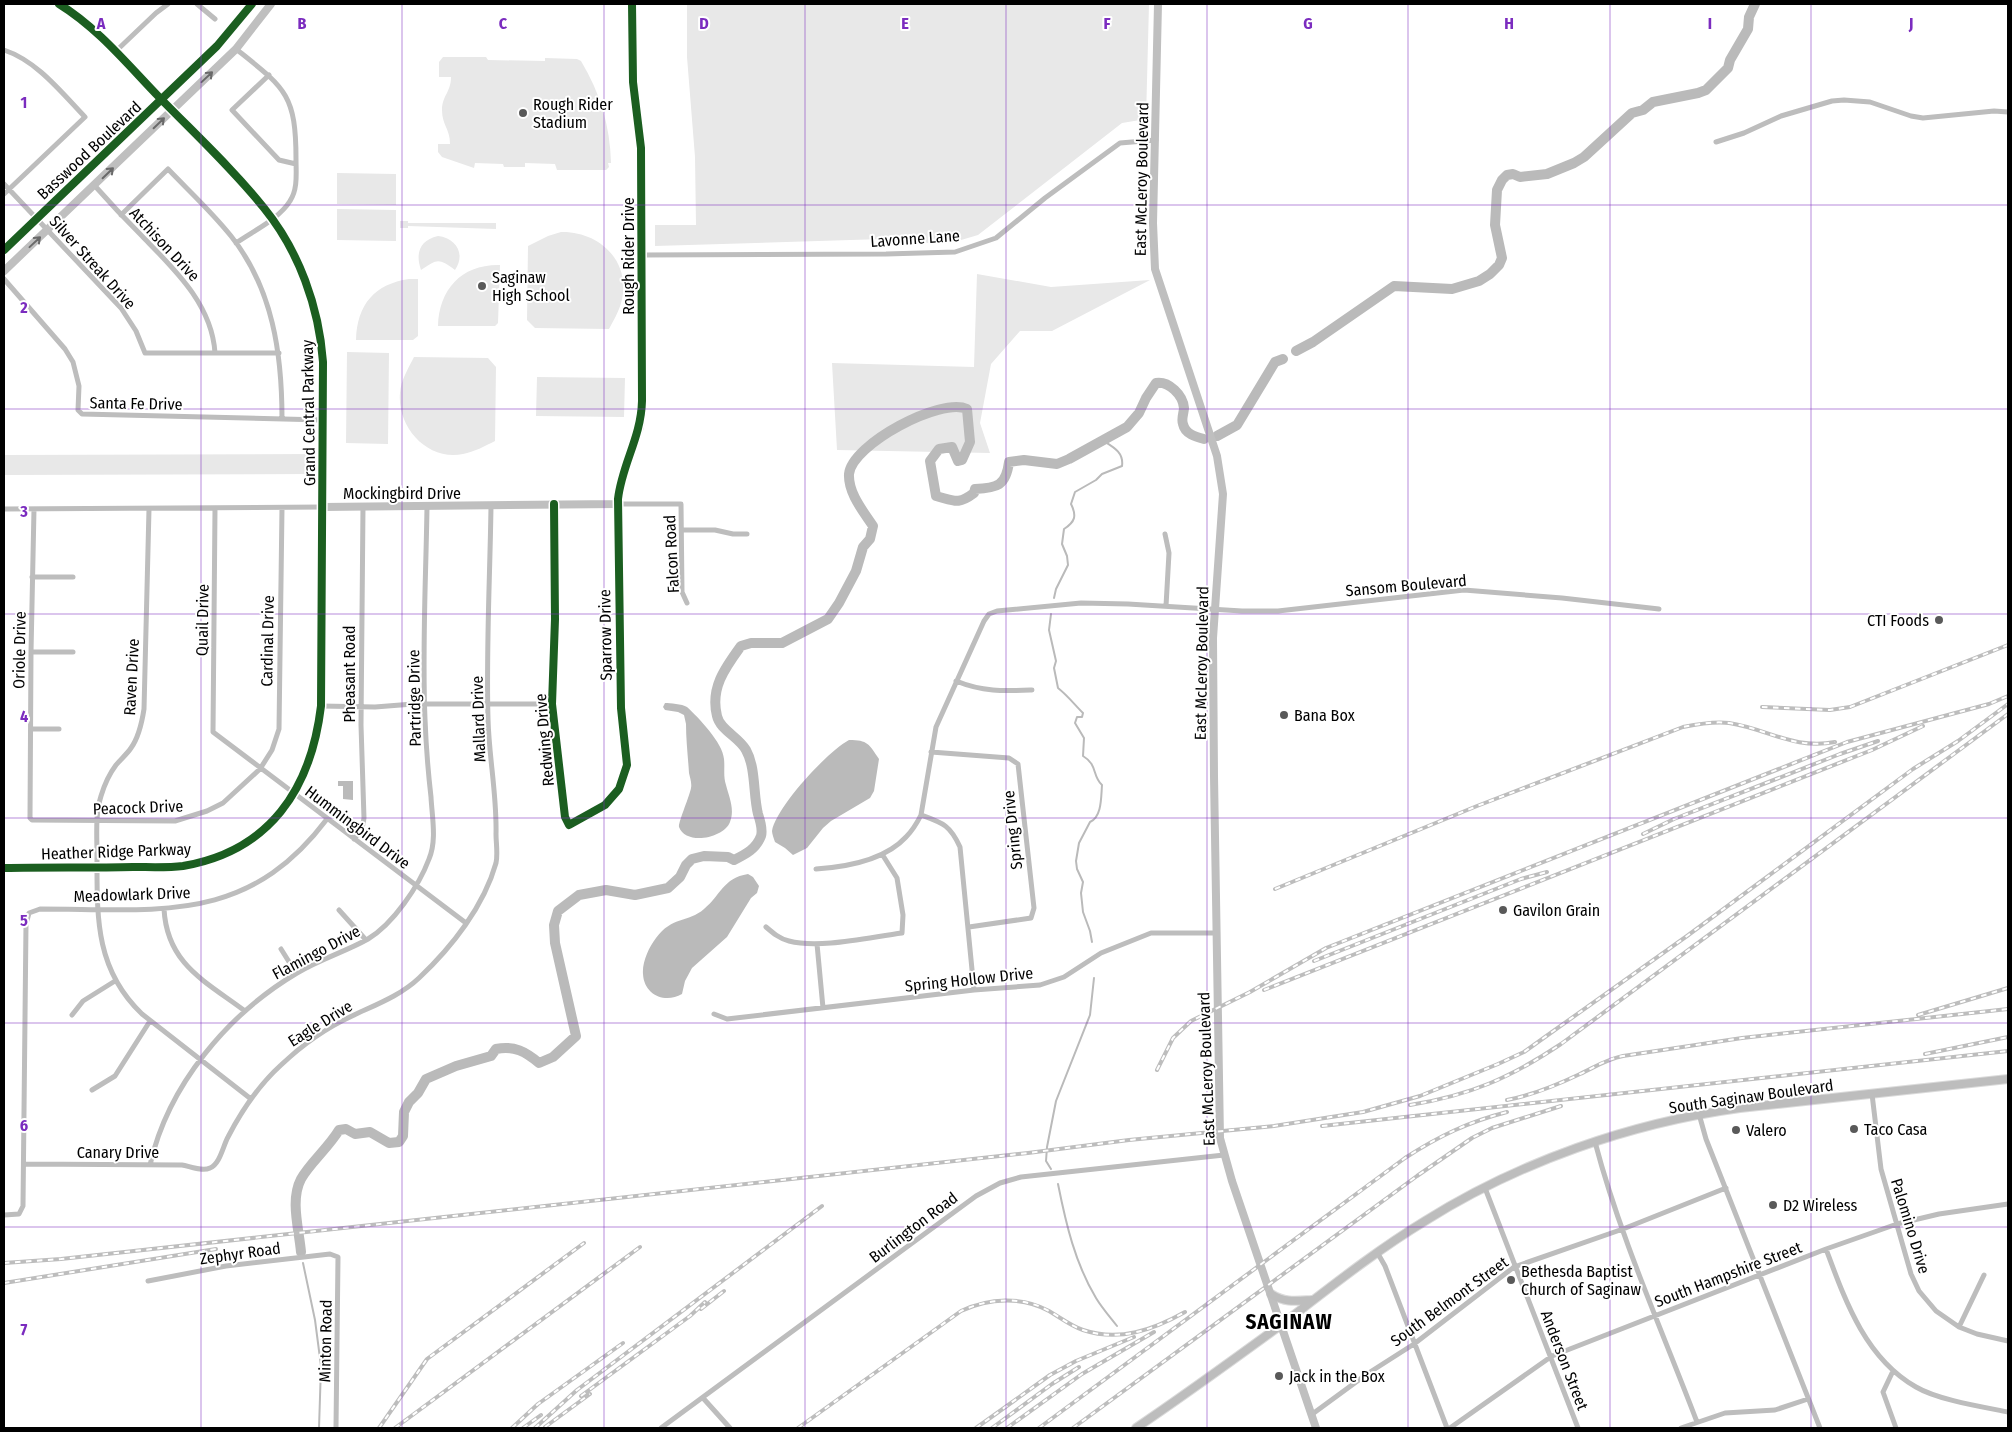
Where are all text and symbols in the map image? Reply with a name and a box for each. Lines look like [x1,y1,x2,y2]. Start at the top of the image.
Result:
text: A [96,14,106,33]
text: B [298,14,307,33]
text: C [499,14,508,33]
text: D [699,14,709,33]
text: E [901,14,909,33]
text: F [1103,14,1111,33]
text: G [1303,14,1313,33]
text: H [1504,14,1514,33]
text: I [1708,14,1712,33]
text: J [1908,14,1913,33]
one-way arrow [201,71,214,83]
text: 1 [21,93,27,112]
place label: Rough Rider Stadium [533,95,613,132]
street label: Basswood Boulevard [33,97,145,204]
street label: East McLeroy Boulevard [1131,102,1152,256]
marker: Rough Rider Stadium [517,107,529,119]
one-way arrow [153,117,165,129]
one-way arrow [102,167,114,179]
street label: Rough Rider Drive [619,197,638,315]
street label: Atchison Drive [126,203,204,285]
street label: Silver Streak Drive [46,212,140,313]
street label: Lavonne Lane [870,226,961,251]
one-way arrow [29,236,42,248]
place label: Saginaw High School [492,268,570,305]
marker: Saginaw High School [476,280,488,292]
text: 2 [19,298,28,317]
street label: Grand Central Parkway [298,339,319,486]
street label: Santa Fe Drive [89,393,183,414]
street label: Mockingbird Drive [343,484,461,503]
text: 3 [19,502,28,521]
street label: Falcon Road [660,514,683,594]
street label: Sansom Boulevard [1345,571,1467,600]
street label: Quail Drive [192,584,213,656]
street label: East McLeroy Boulevard [1191,586,1212,740]
street label: Sparrow Drive [595,589,616,681]
street label: Cardinal Drive [257,595,278,687]
street label: Oriole Drive [9,611,30,689]
place label: CTI Foods [1867,611,1929,630]
marker: CTI Foods [1933,614,1945,626]
street label: Pheasant Road [340,625,359,723]
street label: Raven Drive [120,638,143,716]
street label: Partridge Drive [404,649,425,747]
street label: Mallard Drive [467,675,490,763]
street label: Redwing Drive [531,693,558,787]
place label: Bana Box [1294,706,1355,725]
text: 4 [20,707,28,726]
marker: Bana Box [1278,709,1290,721]
street label: Hummingbird Drive [301,782,414,873]
street label: Spring Drive [999,789,1026,871]
street label: Peacock Drive [93,796,184,819]
street label: Heather Ridge Parkway [41,839,192,864]
street label: Meadowlark Drive [73,883,191,906]
place label: Gavilon Grain [1513,901,1600,920]
marker: Gavilon Grain [1497,904,1509,916]
text: 5 [20,911,28,930]
street label: Flamingo Drive [269,921,364,984]
street label: Spring Hollow Drive [904,963,1034,996]
street label: East McLeroy Boulevard [1194,992,1219,1146]
street label: Eagle Drive [285,996,356,1051]
street label: South Saginaw Boulevard [1668,1076,1834,1117]
text: 6 [20,1116,28,1135]
place label: Taco Casa [1864,1120,1928,1139]
place label: Valero [1746,1121,1787,1140]
marker: Taco Casa [1848,1123,1860,1135]
marker: Valero [1730,1124,1742,1136]
street label: Canary Drive [77,1143,159,1162]
street label: Palomino Drive [1887,1176,1934,1276]
street label: Burlington Road [865,1188,961,1267]
place label: D2 Wireless [1783,1196,1857,1215]
marker: D2 Wireless [1767,1199,1779,1211]
street label: South Hampshire Street [1652,1237,1805,1311]
street label: Zephyr Road [198,1238,282,1269]
street label: South Belmont Street [1387,1252,1512,1350]
place label: Bethesda Baptist Church of Saginaw [1521,1262,1641,1299]
marker: Bethesda Baptist Church of Saginaw [1505,1274,1517,1286]
street label: Minton Road [315,1300,336,1382]
street label: Anderson Street [1537,1308,1593,1414]
district label: SAGINAW [1245,1309,1333,1335]
text: 7 [21,1320,28,1339]
place label: Jack in the Box [1289,1367,1385,1386]
marker: Jack in the Box [1273,1370,1285,1382]

